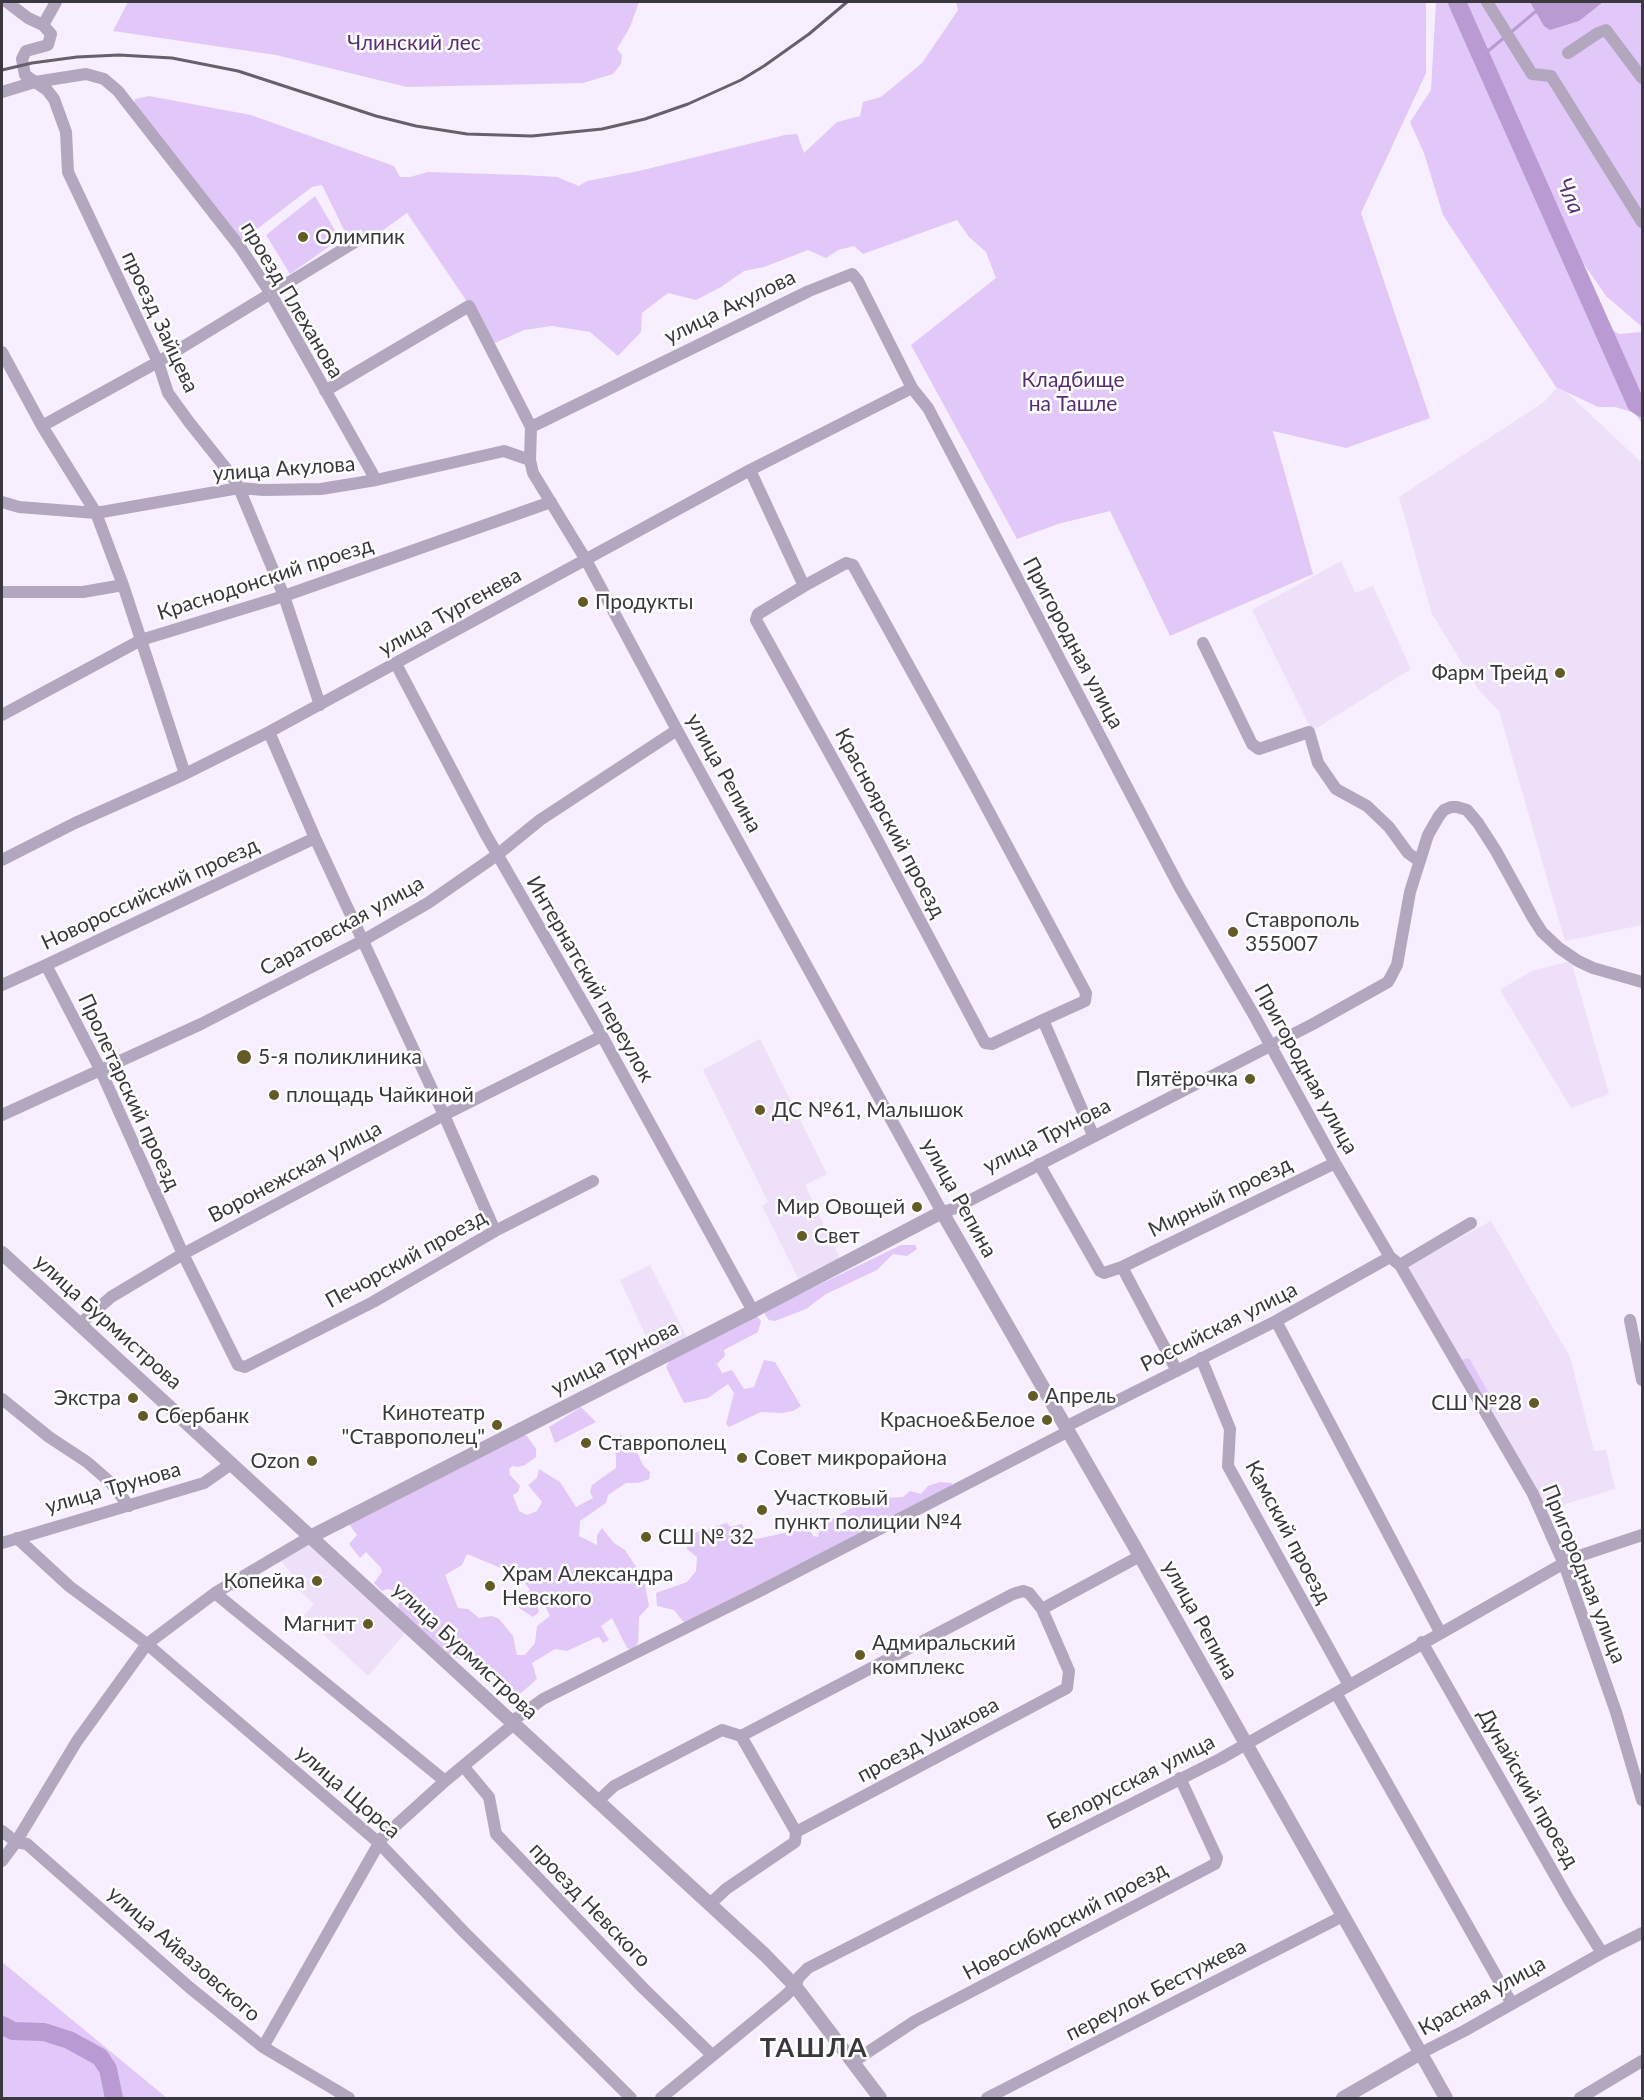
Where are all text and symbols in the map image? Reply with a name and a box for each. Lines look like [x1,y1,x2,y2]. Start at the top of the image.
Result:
park label: Члинский лес [347,30,481,56]
water label: Чла [1551,174,1589,218]
street label: проезд Плеханова [235,217,349,383]
place label: Олимпик [315,224,405,250]
marker: Олимпик [296,230,310,244]
street label: проезд Зайцева [116,247,204,397]
street label: улица Акулова [660,264,800,350]
park label: Кладбище на Ташле [1022,367,1124,417]
street label: улица Акулова [212,451,356,487]
street label: Краснодонский проезд [154,532,376,626]
street label: Пригородная улица [1017,553,1129,733]
street label: улица Тургенева [374,562,526,662]
place label: Продукты [595,589,694,615]
marker: Продукты [576,595,590,609]
place label: Фарм Трейд [1431,660,1548,686]
marker: Фарм Трейд [1553,666,1567,680]
street label: улица Репина [681,709,767,837]
street label: Красноярский проезд [829,724,951,922]
street label: Новороссийский проезд [37,833,263,955]
street label: Саратовская улица [256,871,428,981]
street label: Интернатский переулок [521,871,659,1087]
place label: Ставрополь 355007 [1245,907,1359,957]
marker: Ставрополь 355007 [1226,925,1240,939]
street label: Пригородная улица [1249,979,1363,1159]
street label: Пролетарский проезд [72,990,186,1194]
place label: 5-я поликлиника [258,1044,422,1070]
marker: 5-я поликлиника [235,1048,253,1066]
place label: Пятёрочка [1135,1066,1238,1092]
marker: Пятёрочка [1243,1072,1257,1086]
place label: площадь Чайкиной [286,1082,474,1108]
marker: площадь Чайкиной [267,1088,281,1102]
street label: улица Трунова [979,1093,1115,1179]
place label: ДС №61, Малышок [772,1097,963,1123]
marker: ДС №61, Малышок [753,1103,767,1117]
street label: Воронежская улица [204,1116,386,1228]
street label: улица Репина [916,1134,1002,1262]
street label: Мирный проезд [1144,1151,1296,1243]
place label: Мир Овощей [776,1194,905,1220]
marker: Мир Овощей [910,1200,924,1214]
street label: Печорский проезд [321,1204,491,1314]
place label: Свет [814,1223,860,1249]
marker: Свет [795,1229,809,1243]
street label: улица Бурмистрова [29,1249,187,1395]
street label: Российская улица [1136,1277,1302,1377]
street label: улица Трунова [547,1315,683,1401]
place label: Апрель [1045,1383,1116,1409]
place label: Экстра [54,1385,121,1411]
marker: Апрель [1026,1389,1040,1403]
place label: СШ №28 [1431,1390,1522,1416]
marker: Экстра [126,1391,140,1405]
marker: СШ №28 [1527,1396,1541,1410]
place label: Кинотеатр "Ставрополец" [342,1400,485,1450]
place label: Сбербанк [155,1403,249,1429]
place label: Красное&Белое [880,1407,1035,1433]
marker: Сбербанк [136,1409,150,1423]
marker: Красное&Белое [1040,1413,1054,1427]
marker: Кинотеатр "Ставрополец" [490,1418,504,1432]
place label: Ставрополец [598,1430,726,1456]
marker: Ставрополец [579,1436,593,1450]
place label: Совет микрорайона [754,1445,947,1471]
place label: Ozon [251,1448,300,1474]
marker: Совет микрорайона [735,1451,749,1465]
marker: Ozon [305,1454,319,1468]
street label: Камский проезд [1240,1456,1336,1608]
street label: улица Трунова [42,1457,184,1519]
street label: Пригородная улица [1537,1481,1631,1667]
place label: Участковый пункт полиции №4 [774,1485,962,1535]
marker: Участковый пункт полиции №4 [755,1503,769,1517]
place label: СШ № 32 [658,1524,754,1550]
marker: СШ № 32 [639,1530,653,1544]
street label: улица Репина [1157,1556,1243,1684]
place label: Храм Александра Невского [502,1561,673,1611]
place label: Копейка [224,1568,305,1594]
marker: Копейка [310,1574,324,1588]
street label: улица Бурмистрова [387,1577,543,1725]
marker: Храм Александра Невского [483,1579,497,1593]
place label: Магнит [283,1611,356,1637]
marker: Магнит [361,1617,375,1631]
place label: Адмиральский комплекс [872,1630,1016,1680]
marker: Адмиральский комплекс [853,1648,867,1662]
street label: проезд Ушакова [853,1692,1003,1788]
street label: Дунайский проезд [1472,1704,1584,1872]
street label: Белорусская улица [1043,1729,1219,1835]
street label: улица Щорса [291,1740,405,1844]
street label: проезд Невского [524,1837,656,1973]
street label: Новосибирский проезд [959,1856,1171,1986]
street label: улица Айвазовского [103,1881,265,2027]
street label: переулок Бестужева [1061,1934,1251,2046]
street label: Красная улица [1414,1951,1550,2041]
district label: ТАШЛА [760,2032,868,2064]

